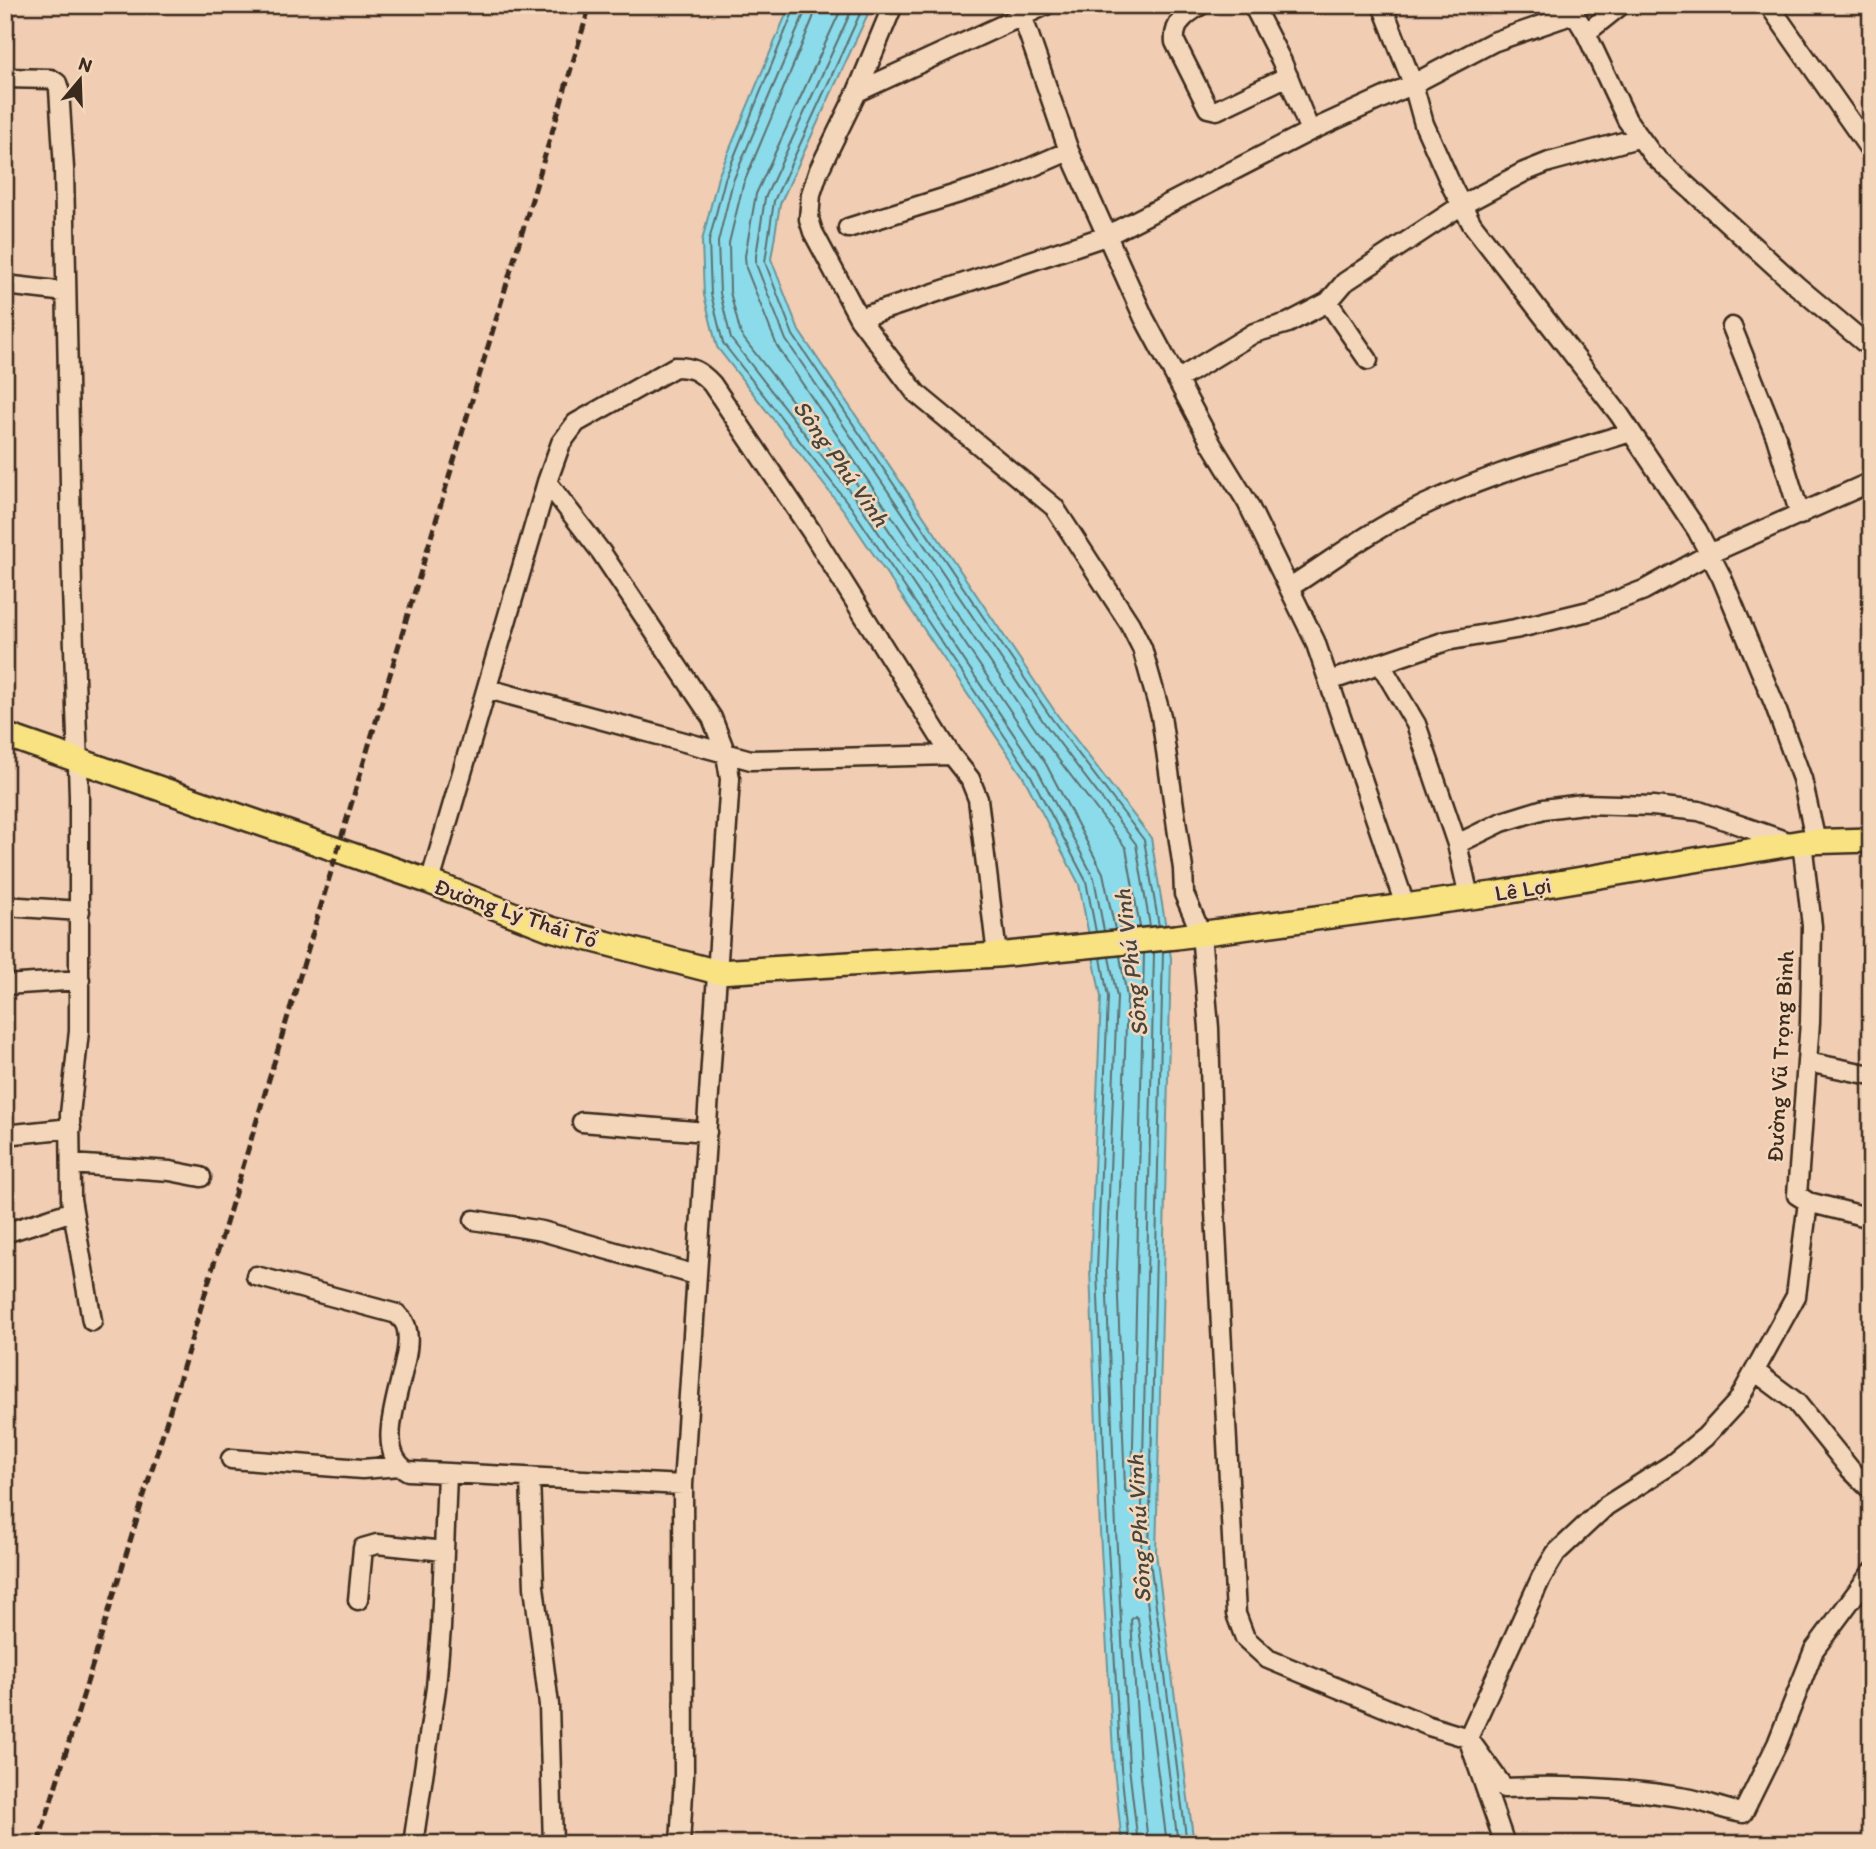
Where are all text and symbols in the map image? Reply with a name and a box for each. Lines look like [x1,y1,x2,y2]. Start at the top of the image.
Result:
north arrow [46,46,116,116]
text: N [76,51,95,77]
water label: Sông Phú Vinh [787,394,896,532]
street label: Lê Lợi [1493,871,1553,907]
street label: Đường Lý Thái Tổ [431,872,602,954]
water label: Sông Phú Vinh [1107,887,1154,1038]
street label: Đường Vũ Trọng Bình [1760,949,1800,1163]
water label: Sông Phú Vinh [1120,1454,1157,1604]

